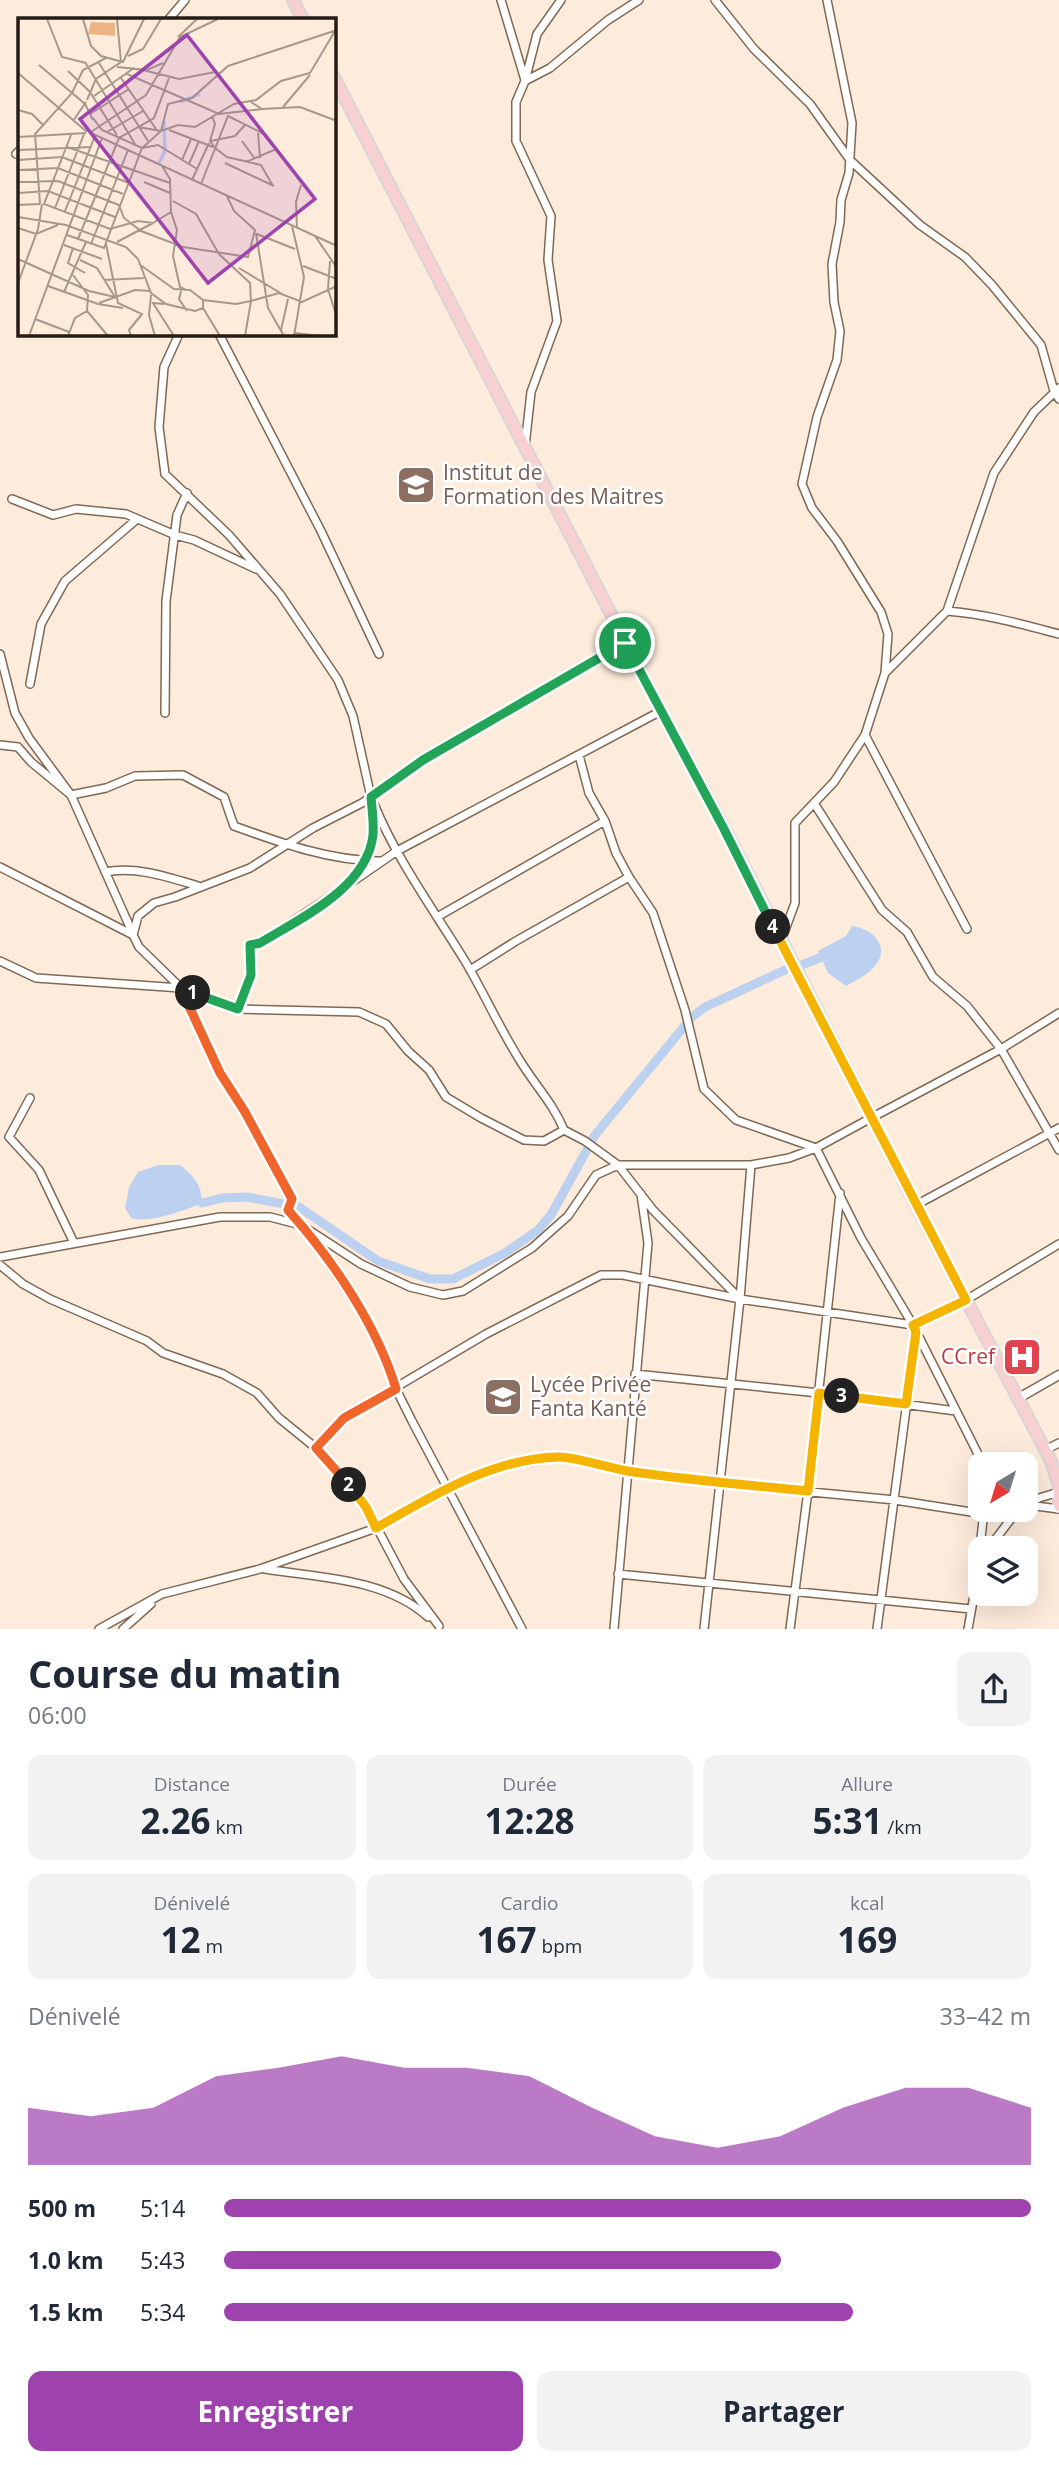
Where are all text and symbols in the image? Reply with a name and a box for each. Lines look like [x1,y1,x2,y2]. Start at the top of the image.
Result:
inset map [18,18,336,336]
place label: Institut de Formation des Maitres [443,458,664,510]
school or university icon: Institut de Formation des Maitres [395,464,437,506]
pin [595,613,655,673]
icon: arrive [606,624,644,662]
pin: 4 [756,909,790,944]
text: 4 [767,913,778,939]
pin: 1 [176,976,210,1010]
text: 1 [187,979,198,1005]
hospital icon: CCref [1001,1336,1043,1378]
place label: CCref [941,1342,997,1370]
place label: Lycée Privée Fanta Kanté [530,1370,651,1422]
school or university icon: Lycée Privée Fanta Kanté [482,1376,524,1418]
pin: 3 [824,1378,860,1414]
text: 3 [836,1382,847,1408]
north arrow [968,1452,1038,1522]
map controls [968,1452,1038,1606]
pin: 2 [332,1468,366,1502]
text: 2 [343,1471,354,1497]
button: layers [968,1536,1038,1606]
text: Course du matin [28,1647,341,1699]
button: share [957,1652,1031,1726]
text: 06:00 [28,1699,87,1731]
text: Distance [154,1771,230,1797]
text: Durée [502,1771,557,1797]
text: Allure [841,1771,893,1797]
text: 2.26 [141,1797,211,1844]
text: 12:28 [484,1797,575,1844]
text: 5:31 [812,1797,882,1844]
text: km [211,1814,243,1840]
text: /km [882,1814,922,1840]
text: Dénivelé [154,1890,230,1916]
text: Cardio [500,1890,559,1916]
text: kcal [850,1890,884,1916]
text: 12 [161,1916,201,1963]
text: 167 [477,1916,537,1963]
text: 169 [837,1916,897,1963]
text: m [201,1933,223,1959]
text: bpm [537,1933,582,1959]
text: Dénivelé [28,2000,121,2032]
text: 33–42 m [940,2000,1031,2032]
text: 500 m [28,2192,96,2224]
text: 5:14 [140,2192,186,2224]
text: 1.0 km [28,2244,104,2276]
text: 5:43 [140,2244,186,2276]
text: 1.5 km [28,2296,104,2328]
text: 5:34 [140,2296,186,2328]
button: Enregistrer [28,2371,523,2451]
button: Partager [537,2371,1031,2451]

